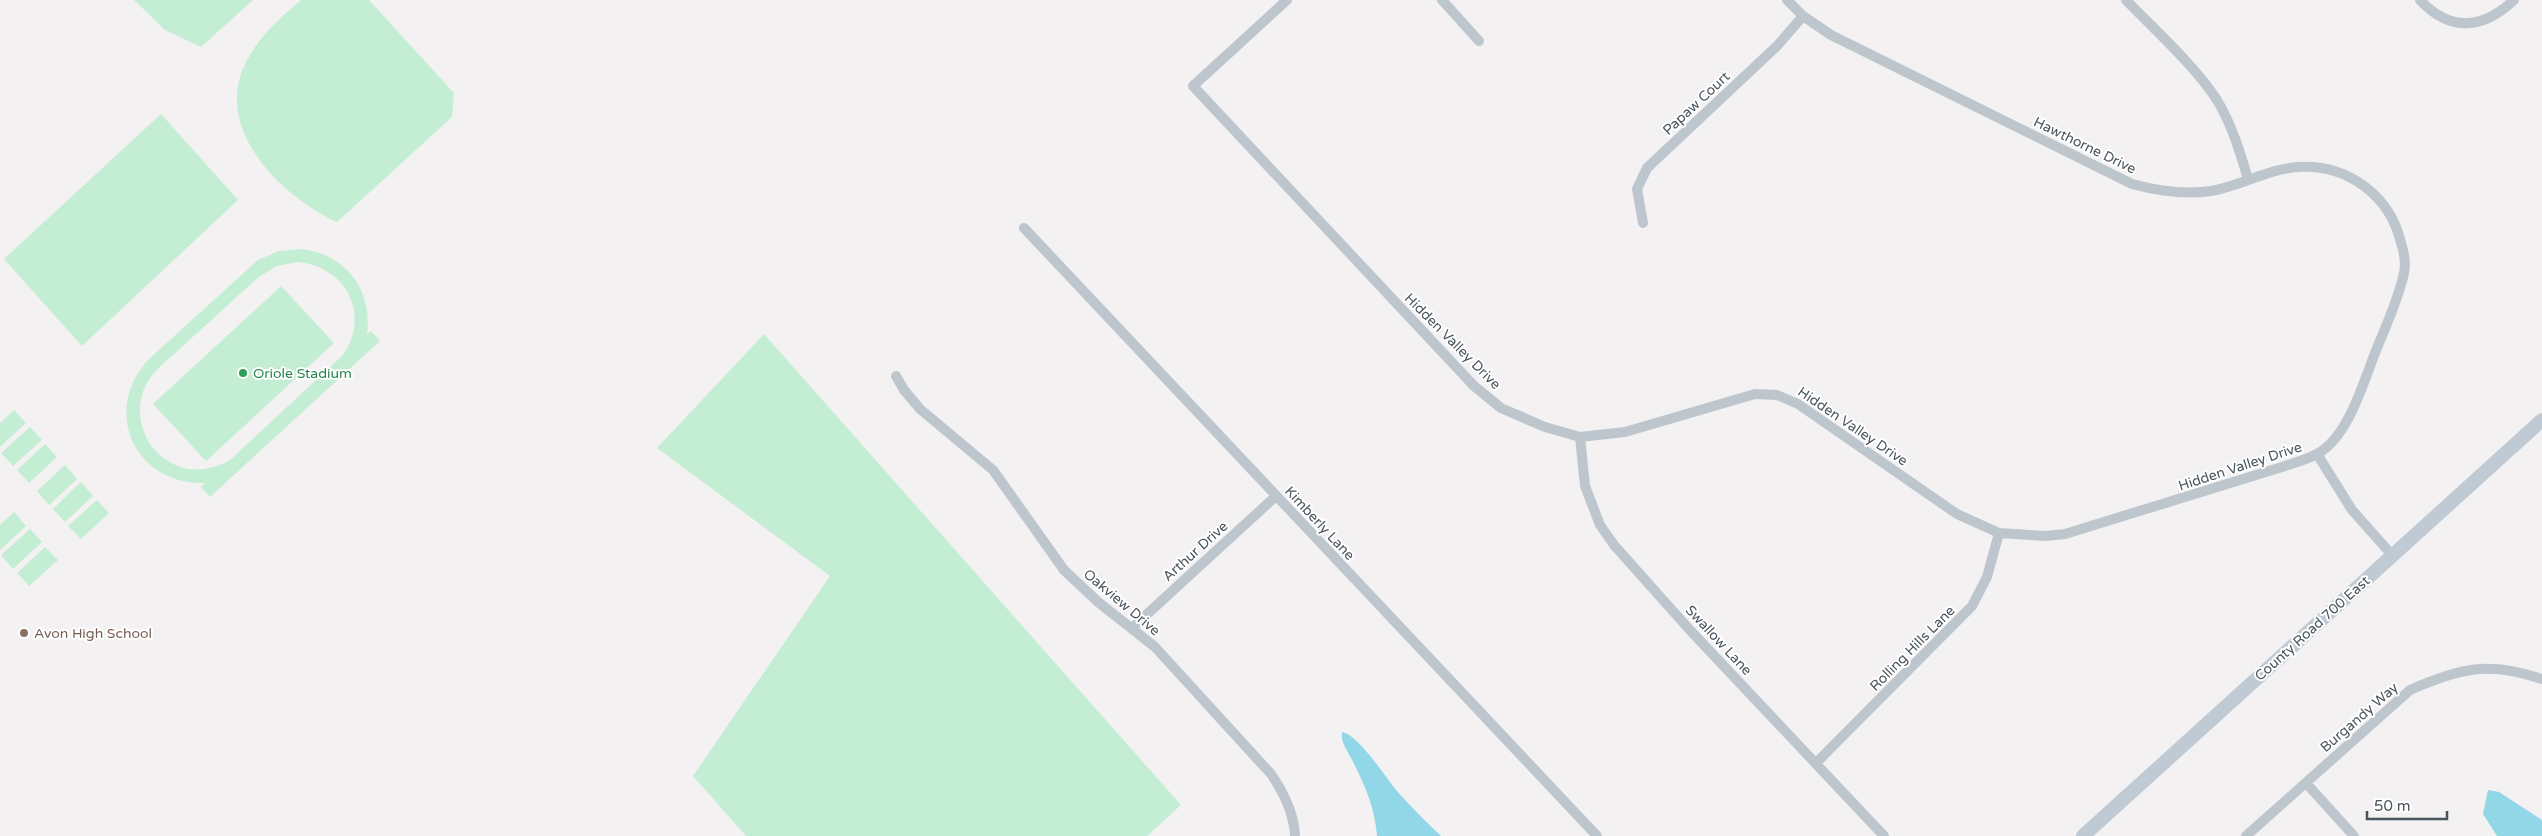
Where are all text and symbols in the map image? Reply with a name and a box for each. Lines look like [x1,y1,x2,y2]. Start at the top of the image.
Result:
street label: Papaw Court [1659,68,1734,139]
street label: Hawthorne Drive [2031,113,2139,178]
street label: Hidden Valley Drive [1401,290,1504,393]
place label: Oriole Stadium [253,365,352,382]
marker: Oriole Stadium [237,367,249,379]
street label: Hidden Valley Drive [1795,383,1911,470]
street label: Hidden Valley Drive [2176,438,2304,494]
street label: Kimberly Lane [1281,483,1358,564]
street label: Arthur Drive [1159,518,1231,585]
street label: Oakview Drive [1080,565,1163,639]
street label: County Road 700 East [2251,572,2374,685]
street label: Swallow Lane [1682,602,1755,679]
street label: Rolling Hills Lane [1866,602,1959,695]
place label: Avon High School [34,625,152,642]
marker: Avon High School [18,627,30,639]
street label: Burgandy Way [2317,679,2402,756]
scale bar [2367,788,2447,820]
text: 50 m [2374,797,2411,815]

